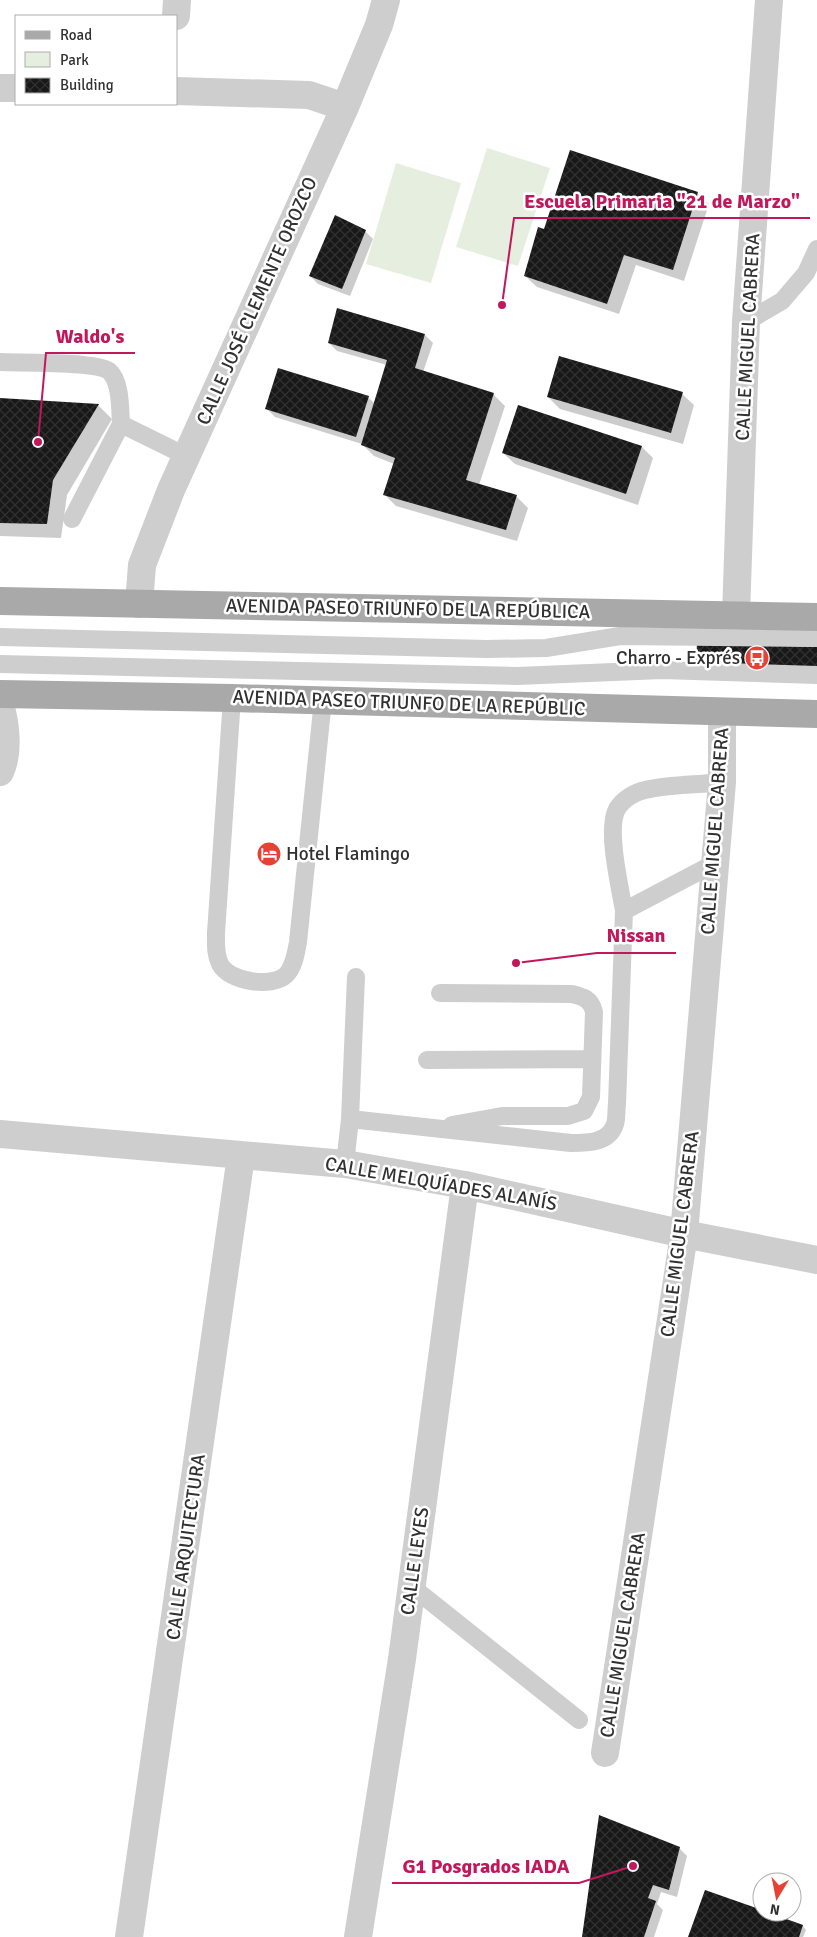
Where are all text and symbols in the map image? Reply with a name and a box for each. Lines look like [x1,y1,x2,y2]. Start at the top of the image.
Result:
legend [15,15,178,105]
text: Road [60,26,92,44]
text: Park [60,51,89,69]
text: Building [60,76,114,94]
street label: CALLE JOSÉ CLEMENTE OROZCO [191,173,323,429]
callout: Escuela Primaria "21 de Marzo" [514,183,810,218]
text: Escuela Primaria "21 de Marzo" [524,189,800,214]
street label: CALLE MIGUEL CABRERA [731,232,765,441]
callout: Waldo's [46,318,135,353]
text: Waldo's [56,324,124,349]
street label: AVENIDA PASEO TRIUNFO DE LA REPÚBLICA [226,594,591,624]
bus stop icon: Charro - Exprés [744,645,770,671]
place label: Charro - Exprés [616,646,740,670]
street label: AVENIDA PASEO TRIUNFO DE LA REPÚBLIC [232,685,586,721]
street label: CALLE MIGUEL CABRERA [696,726,734,935]
hotel icon: Hotel Flamingo [256,841,282,867]
place label: Hotel Flamingo [286,842,410,866]
callout: Nissan [597,918,676,953]
text: Nissan [607,923,665,948]
street label: CALLE MIGUEL CABRERA [655,1129,705,1339]
street label: CALLE MELQUÍADES ALANÍS [323,1152,559,1216]
street label: CALLE ARQUITECTURA [161,1452,211,1641]
street label: CALLE LEYES [396,1505,434,1617]
street label: CALLE MIGUEL CABRERA [595,1530,651,1739]
callout: G1 Posgrados IADA [392,1848,579,1883]
text: G1 Posgrados IADA [403,1854,570,1879]
north arrow [752,1872,802,1922]
text: N [769,1900,781,1919]

